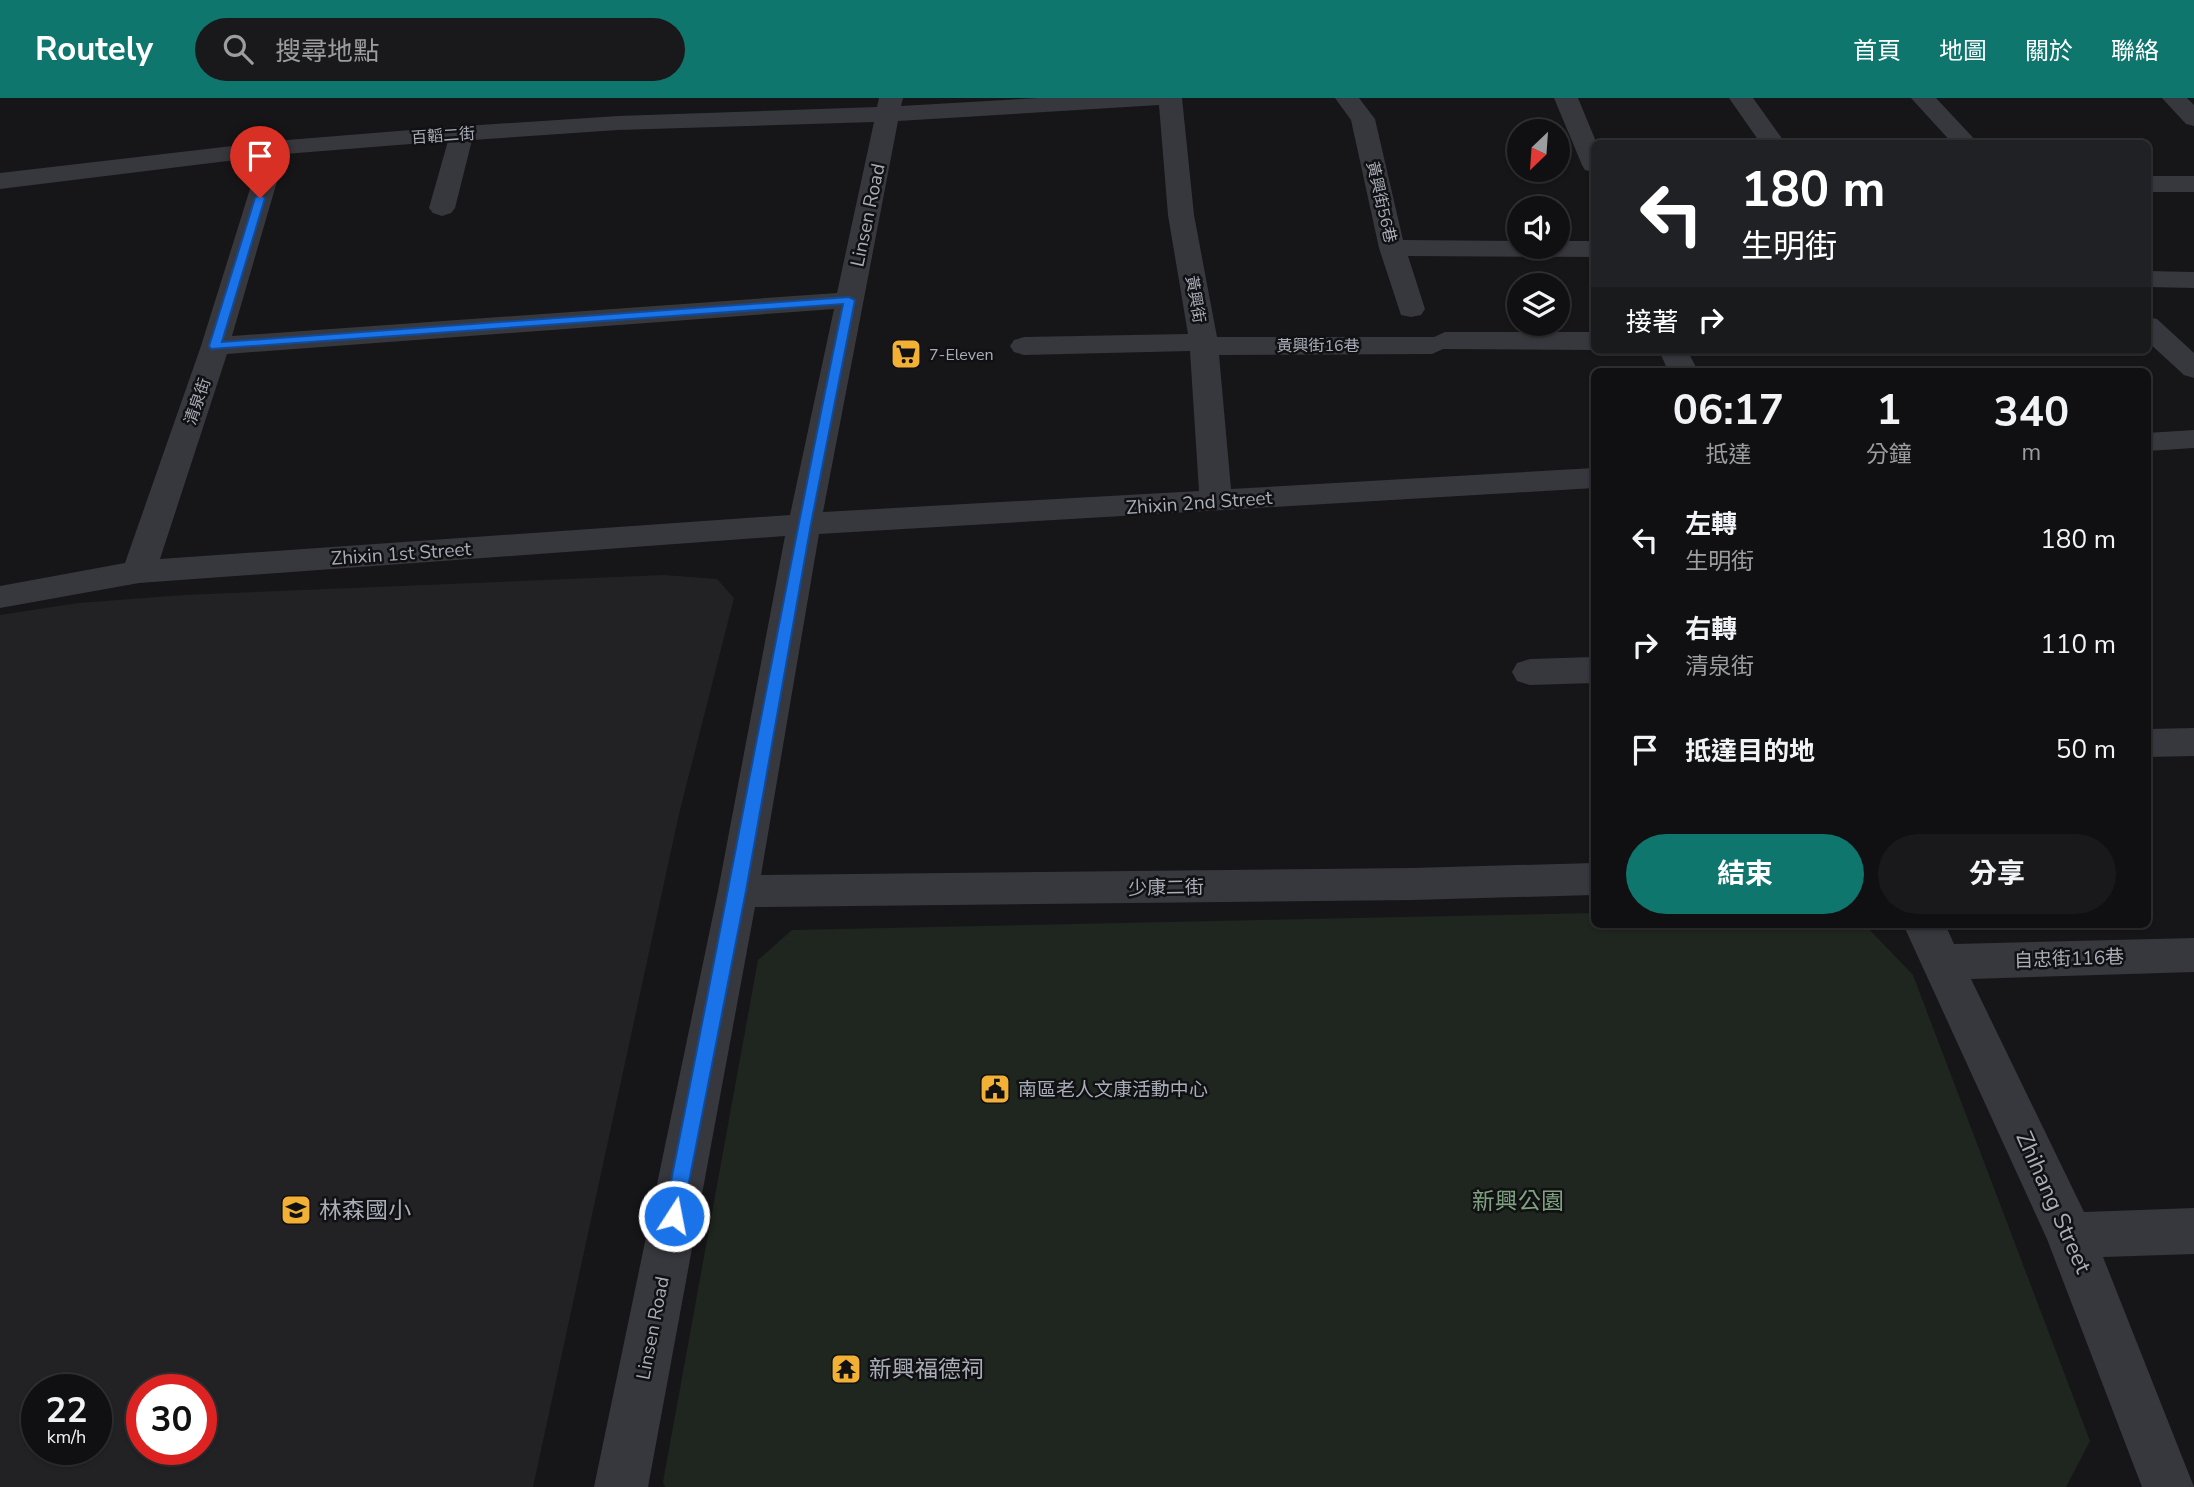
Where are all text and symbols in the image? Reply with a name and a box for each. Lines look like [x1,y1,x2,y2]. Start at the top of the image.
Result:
search box [195,18,685,81]
text: Routely [35,27,153,72]
icon: search [219,30,257,68]
text: 搜尋地點 [275,34,379,69]
text: 首頁 [1853,35,1901,67]
text: 地圖 [1939,35,1987,67]
text: 關於 [2025,35,2073,67]
text: 聯絡 [2111,35,2159,67]
north arrow [1507,119,1570,182]
map controls [1507,119,1570,336]
street label: 百韜二街 [410,123,476,149]
pin [230,126,290,198]
icon: arrive [241,137,279,175]
text: 180 m [1741,156,1885,223]
street label: 黃興街56巷 [1361,159,1401,245]
street label: Linsen Road [844,161,892,269]
icon: left [1626,168,1717,259]
button: sound [1507,196,1570,259]
text: 生明街 [1741,225,1837,268]
button: layers [1507,273,1570,336]
street label: 黃興街 [1180,274,1210,325]
icon: right [1692,301,1730,339]
text: 接著 [1626,305,1678,340]
street label: 黃興街16巷 [1276,335,1360,357]
supermarket icon: 7-Eleven [889,337,923,371]
place label: 7-Eleven [929,344,994,366]
street label: 清泉街 [180,375,216,428]
text: 06:17 [1673,382,1784,439]
text: 1 [1876,382,1901,439]
text: 340 [1994,384,2069,441]
text: m [2022,437,2041,468]
text: 抵達 [1705,439,1751,470]
text: 分鐘 [1866,439,1912,470]
street label: Zhixin 2nd Street [1125,485,1273,521]
text: 左轉 [1685,507,1737,542]
icon: left [1626,521,1664,559]
text: 180 m [2040,522,2116,557]
street label: Zhixin 1st Street [330,536,472,572]
text: 生明街 [1685,546,1754,577]
text: 右轉 [1685,612,1737,647]
icon: right [1626,626,1664,664]
text: 110 m [2040,627,2116,662]
text: 清泉街 [1685,651,1754,682]
icon: arrive [1626,731,1664,769]
text: 50 m [2056,732,2116,767]
text: 抵達目的地 [1685,734,1815,769]
button: 結束 [1626,834,1864,914]
button: 分享 [1878,834,2116,914]
street label: 少康二街 [1128,874,1204,902]
street label: 自忠街116巷 [2014,944,2125,974]
public building icon: 南區老人文康活動中心 [978,1072,1012,1106]
place label: 南區老人文康活動中心 [1018,1077,1208,1103]
street label: Zhihang Street [2008,1126,2099,1279]
position arrow [637,1179,711,1253]
park label: 新興公園 [1472,1186,1564,1217]
school or university icon: 林森國小 [279,1193,313,1227]
place label: 林森國小 [319,1195,411,1226]
street label: Linsen Road [630,1274,676,1382]
temple icon: 新興福德祠 [829,1352,863,1386]
place label: 新興福德祠 [869,1354,984,1385]
speed limit sign: 30 [126,1374,217,1465]
text: 22 [45,1387,88,1434]
text: km/h [47,1425,86,1449]

